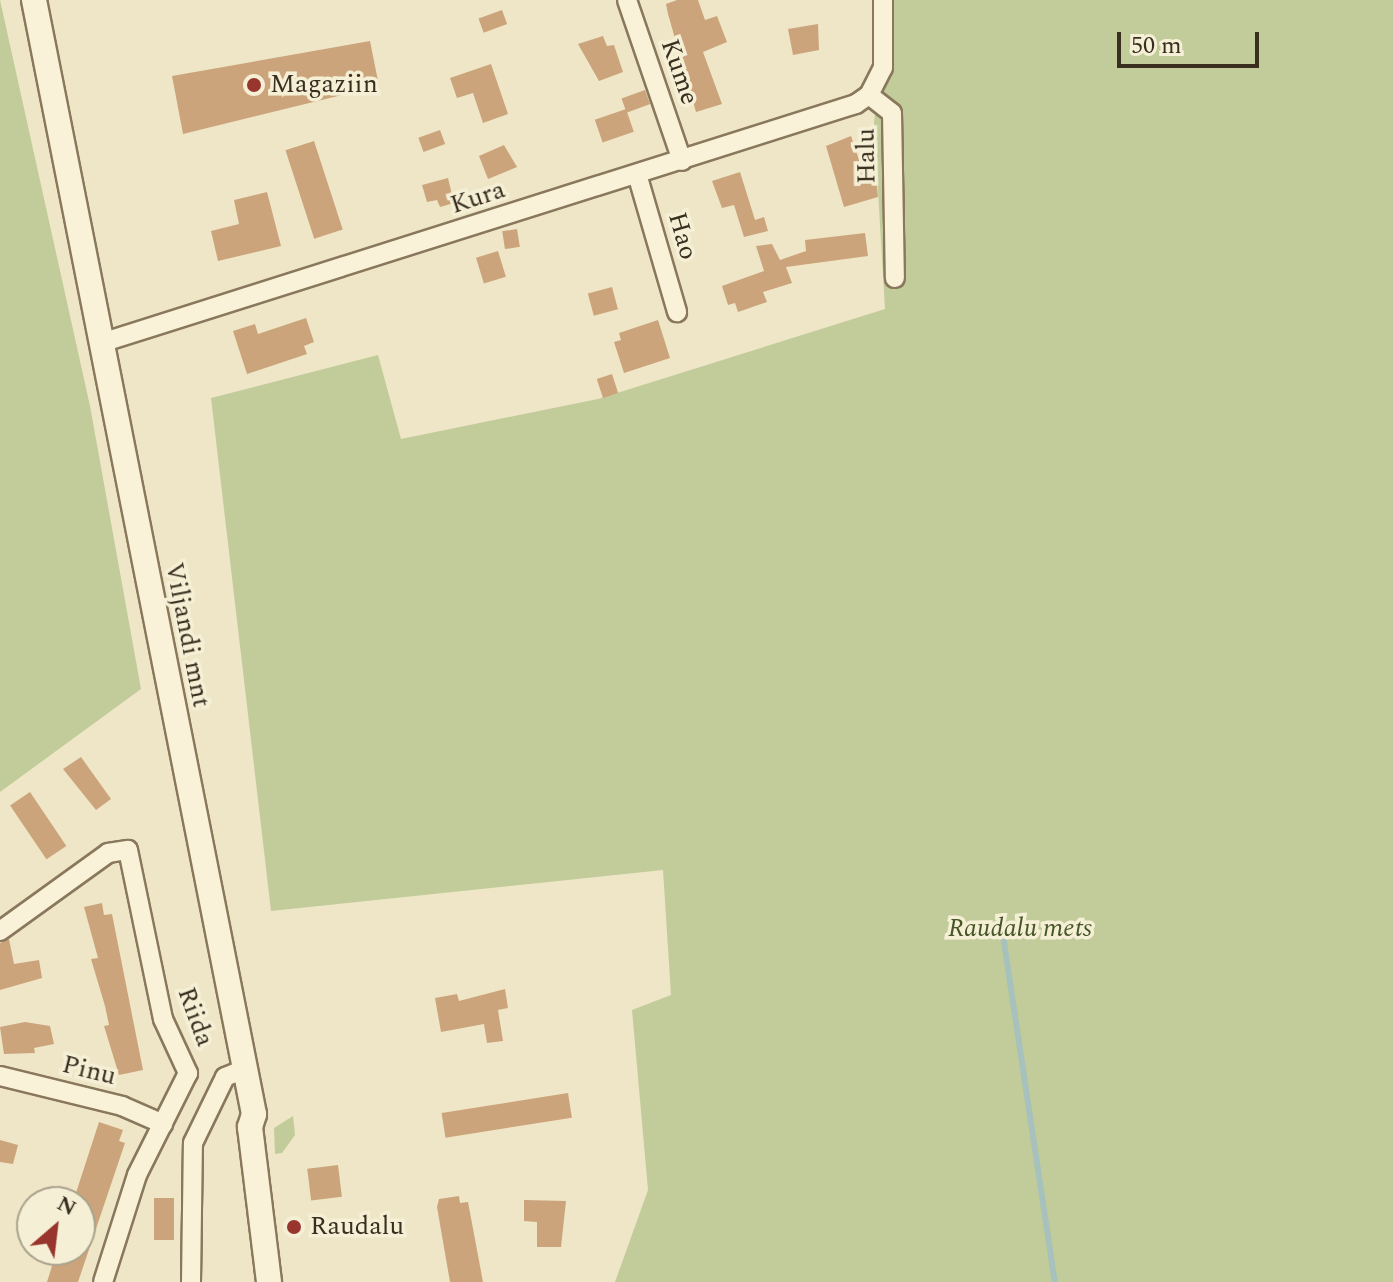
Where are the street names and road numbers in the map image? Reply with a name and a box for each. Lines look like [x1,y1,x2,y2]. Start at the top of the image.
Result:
street label: Kume [653,35,705,109]
street label: Halu [851,128,883,184]
street label: Kura [447,175,509,221]
street label: Hao [660,209,704,263]
street label: Viljandi mnt [158,560,216,710]
street label: Riida [170,983,220,1051]
street label: Pinu [59,1049,119,1093]

